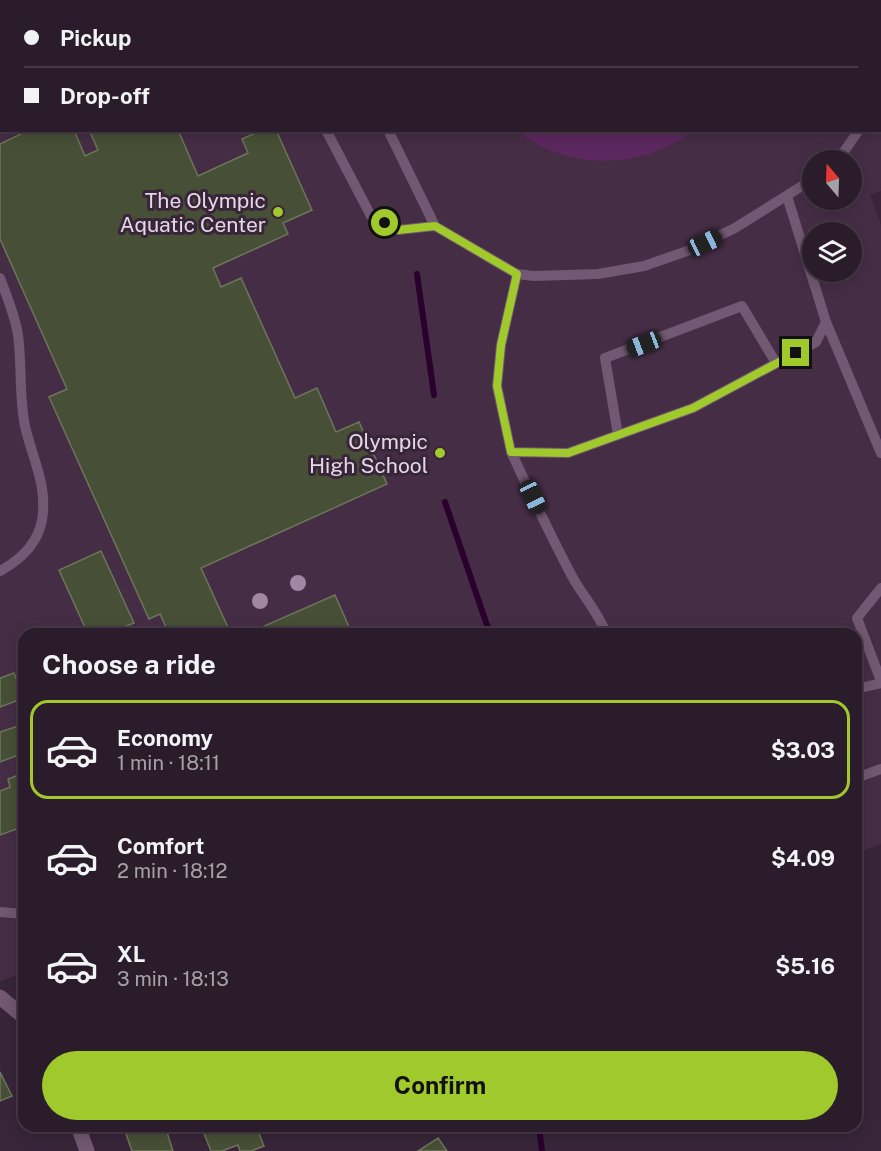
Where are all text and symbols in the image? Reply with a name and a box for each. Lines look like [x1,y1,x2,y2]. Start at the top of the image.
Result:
text: Pickup [60,25,131,51]
text: Drop-off [60,83,150,109]
north arrow [802,150,862,210]
map controls [802,150,862,282]
place label: The Olympic Aquatic Center [120,188,266,237]
marker: The Olympic Aquatic Center [271,205,285,219]
route start [371,209,398,236]
button: layers [802,222,862,282]
car [685,227,725,259]
car [624,329,664,359]
route end [782,339,809,366]
place label: Olympic High School [309,429,428,478]
marker: Olympic High School [433,446,447,460]
car [517,477,549,517]
text: Choose a ride [42,648,216,680]
icon: car [45,723,99,777]
text: Economy [117,725,213,751]
text: $3.03 [771,737,835,763]
text: 1 min · 18:11 [117,751,220,775]
icon: car [45,831,99,885]
text: Comfort [117,833,204,859]
text: $4.09 [771,845,835,871]
text: 2 min · 18:12 [117,859,228,883]
icon: car [45,939,99,993]
text: XL [117,941,145,967]
text: $5.16 [775,953,835,979]
text: 3 min · 18:13 [117,967,229,991]
button: Confirm [42,1051,838,1120]

